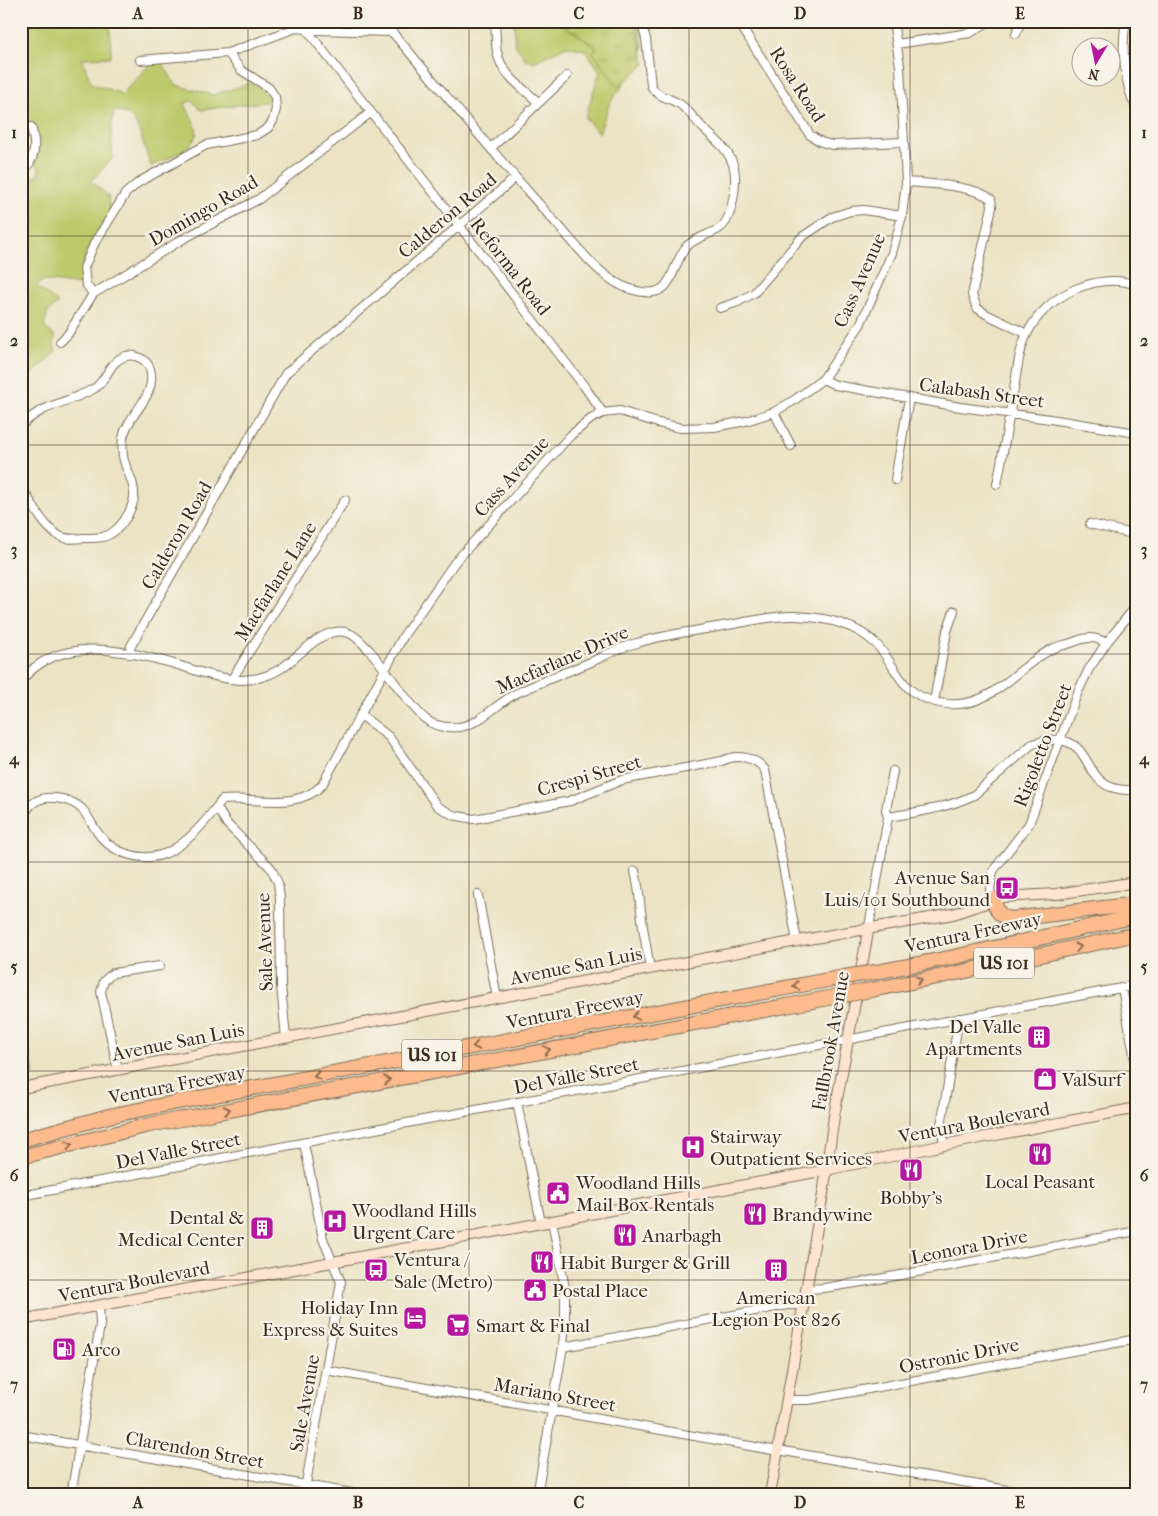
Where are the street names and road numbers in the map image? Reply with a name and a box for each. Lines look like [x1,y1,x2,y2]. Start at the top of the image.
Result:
street label: Rosa Road [765,43,830,127]
street label: Calderon Road [394,168,502,263]
street label: Domingo Road [145,170,263,251]
street label: Reforma Road [465,214,555,320]
street label: Cass Avenue [829,230,891,331]
street label: Calabash Street [918,373,1046,413]
street label: Cass Avenue [470,432,554,522]
street label: Calderon Road [137,477,217,594]
street label: Macfarlane Lane [230,518,321,645]
street label: Macfarlane Drive [493,621,632,699]
street label: Rigoletto Street [1009,680,1077,810]
street label: Crespi Street [535,751,644,801]
street label: Sale Avenue [252,892,278,992]
street label: Ventura Freeway [902,908,1045,958]
street label: Avenue San Luis [507,942,644,990]
road number: US 101 [974,948,1034,978]
street label: Fallbrook Avenue [808,970,854,1113]
street label: Ventura Freeway [504,986,647,1034]
street label: Avenue San Luis [109,1018,246,1066]
road number: US 101 [402,1040,462,1070]
street label: Del Valle Street [512,1053,641,1099]
street label: Ventura Freeway [106,1061,249,1109]
street label: Ventura Boulevard [896,1097,1052,1149]
street label: Del Valle Street [114,1128,243,1174]
street label: Leonora Drive [909,1225,1029,1269]
street label: Ventura Boulevard [56,1256,212,1308]
street label: Ostronic Drive [897,1334,1021,1378]
street label: Sale Avenue [286,1353,324,1454]
street label: Mariano Street [492,1373,618,1417]
street label: Clarendon Street [124,1427,266,1473]

